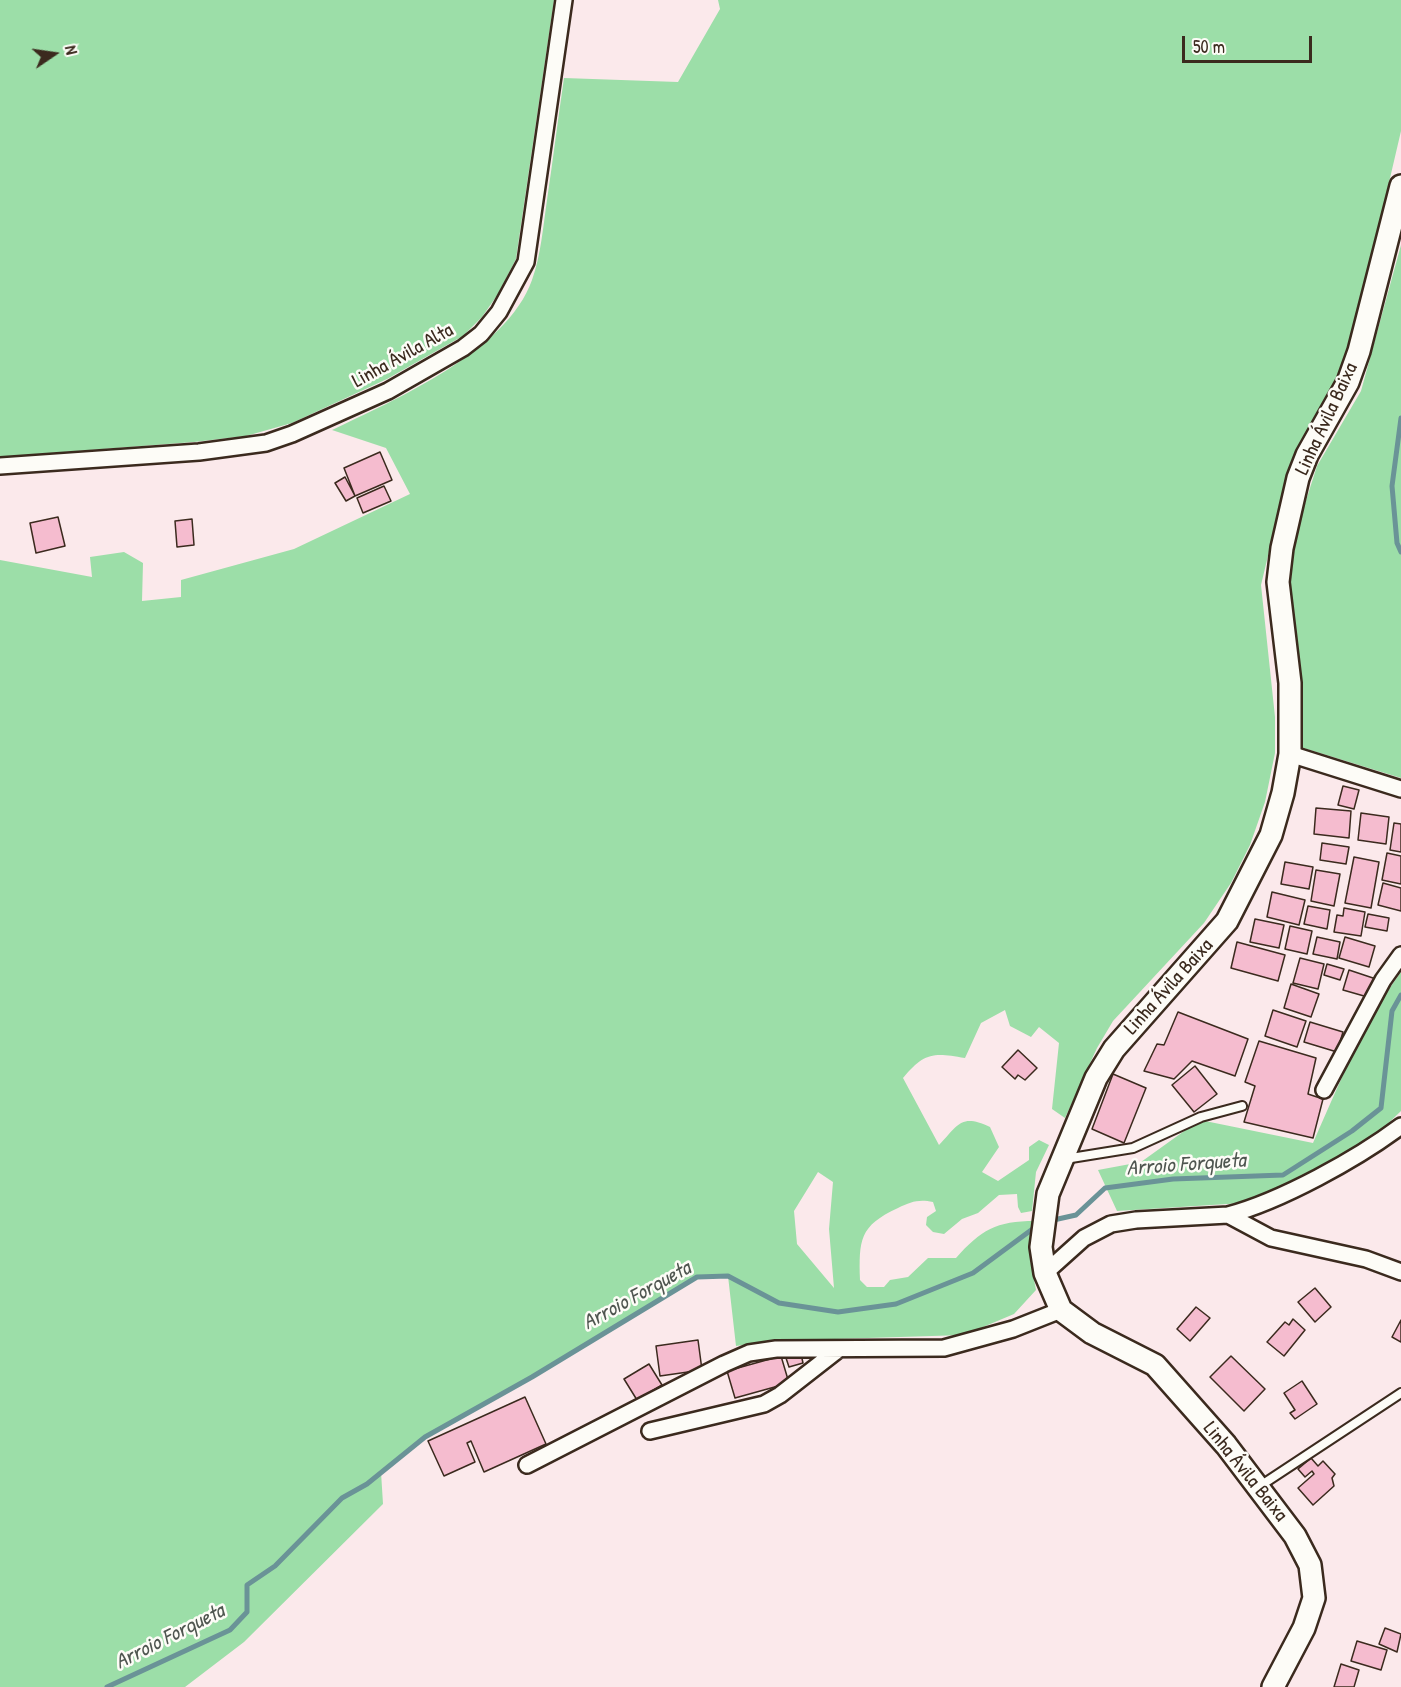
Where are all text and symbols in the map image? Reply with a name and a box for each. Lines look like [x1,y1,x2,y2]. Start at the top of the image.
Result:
north arrow [24,24,84,84]
scale bar [1185,24,1316,62]
text: 50 m [1193,34,1225,59]
text: N [60,43,83,57]
street label: Linha Ávila Alta [348,318,458,394]
street label: Linha Ávila Baixa [1291,359,1363,479]
street label: Linha Ávila Baixa [1120,934,1218,1040]
water label: Arroio Forqueta [1126,1148,1246,1182]
water label: Arroio Forqueta [579,1256,695,1336]
street label: Linha Ávila Baixa [1198,1417,1292,1527]
water label: Arroio Forqueta [111,1599,229,1675]

